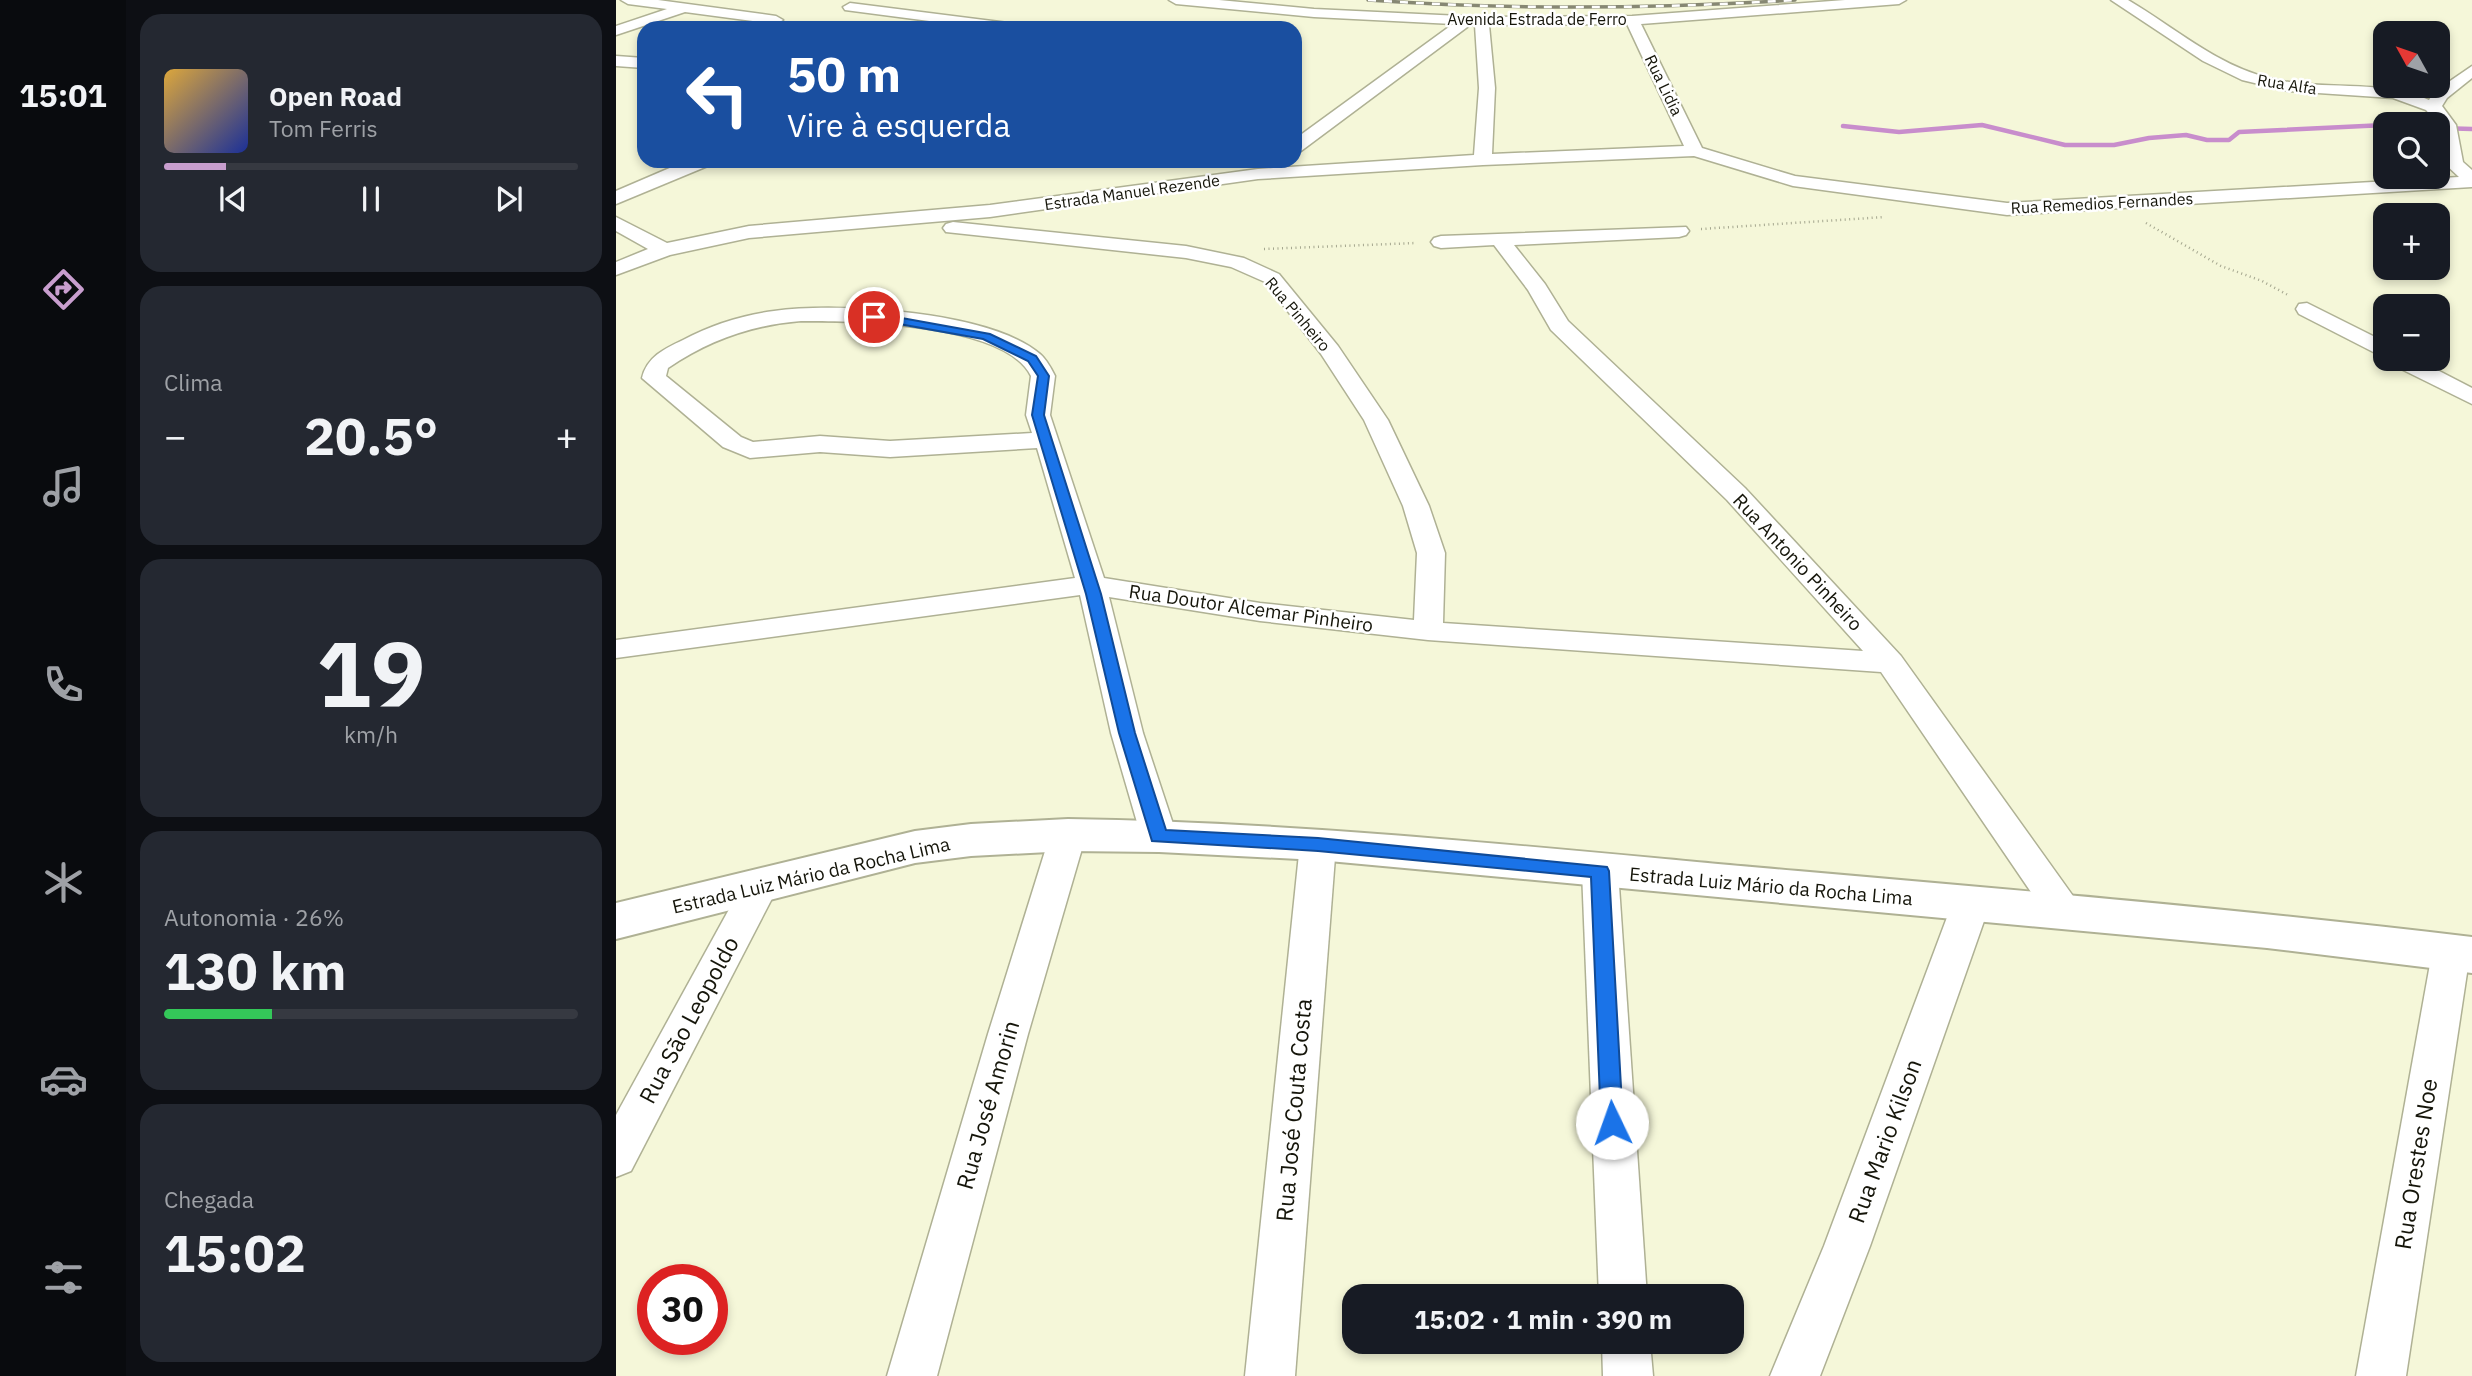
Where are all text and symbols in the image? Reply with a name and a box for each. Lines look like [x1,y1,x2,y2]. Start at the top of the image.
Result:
street label: Avenida Estrada de Ferro [1447,9,1627,29]
north arrow [2373,21,2450,98]
map controls [2373,21,2450,371]
text: 50 m [787,42,901,105]
icon: left [672,49,763,140]
street label: Rua Lidia [1641,51,1688,119]
street label: Rua Alfa [2256,69,2319,99]
text: 15:01 [19,74,107,116]
text: Open Road [269,79,402,113]
text: Vire à esquerda [787,104,1011,146]
button: search [2373,112,2450,189]
text: Tom Ferris [269,113,378,143]
street label: Estrada Manuel Rezende [1043,170,1221,214]
icon: previous [214,180,252,218]
icon: pause [352,180,390,218]
icon: next [490,180,528,218]
street label: Rua Remedios Fernandes [2010,188,2194,218]
button: + [2373,203,2450,280]
icon: directions [39,265,88,314]
street label: Rua Pinheiro [1261,273,1335,355]
pin [844,287,904,347]
button: − [2373,294,2450,371]
icon: arrive [855,298,893,336]
text: Clima [164,367,223,397]
text: 20.5° [304,402,438,469]
text: − [164,411,187,460]
text: + [555,411,578,460]
icon: music [39,462,88,511]
street label: Rua Antonio Pinheiro [1728,488,1868,636]
street label: Rua Doutor Alcemar Pinheiro [1127,579,1375,637]
text: 19 [316,614,426,732]
icon: phone [39,660,88,709]
text: km/h [344,719,398,749]
street label: Estrada Luiz Mário da Rocha Lima [670,831,952,919]
icon: climate [39,858,88,907]
street label: Estrada Luiz Mário da Rocha Lima [1628,862,1914,910]
text: Autonomia · 26% [164,902,344,932]
street label: Rua São Leopoldo [631,931,745,1108]
text: 130 km [164,937,346,1004]
street label: Rua José Couta Costa [1268,997,1318,1223]
street label: Rua José Amorin [949,1017,1025,1193]
street label: Rua Mario Kilson [1840,1054,1928,1227]
icon: car [39,1055,88,1104]
street label: Rua Orestes Noe [2387,1076,2443,1252]
position arrow [1575,1086,1649,1160]
text: Chegada [164,1184,254,1214]
text: 15:02 [164,1219,306,1286]
icon: filters [39,1253,88,1302]
speed limit sign: 30 [637,1264,728,1355]
text: 15:02 · 1 min · 390 m [1414,1302,1672,1336]

